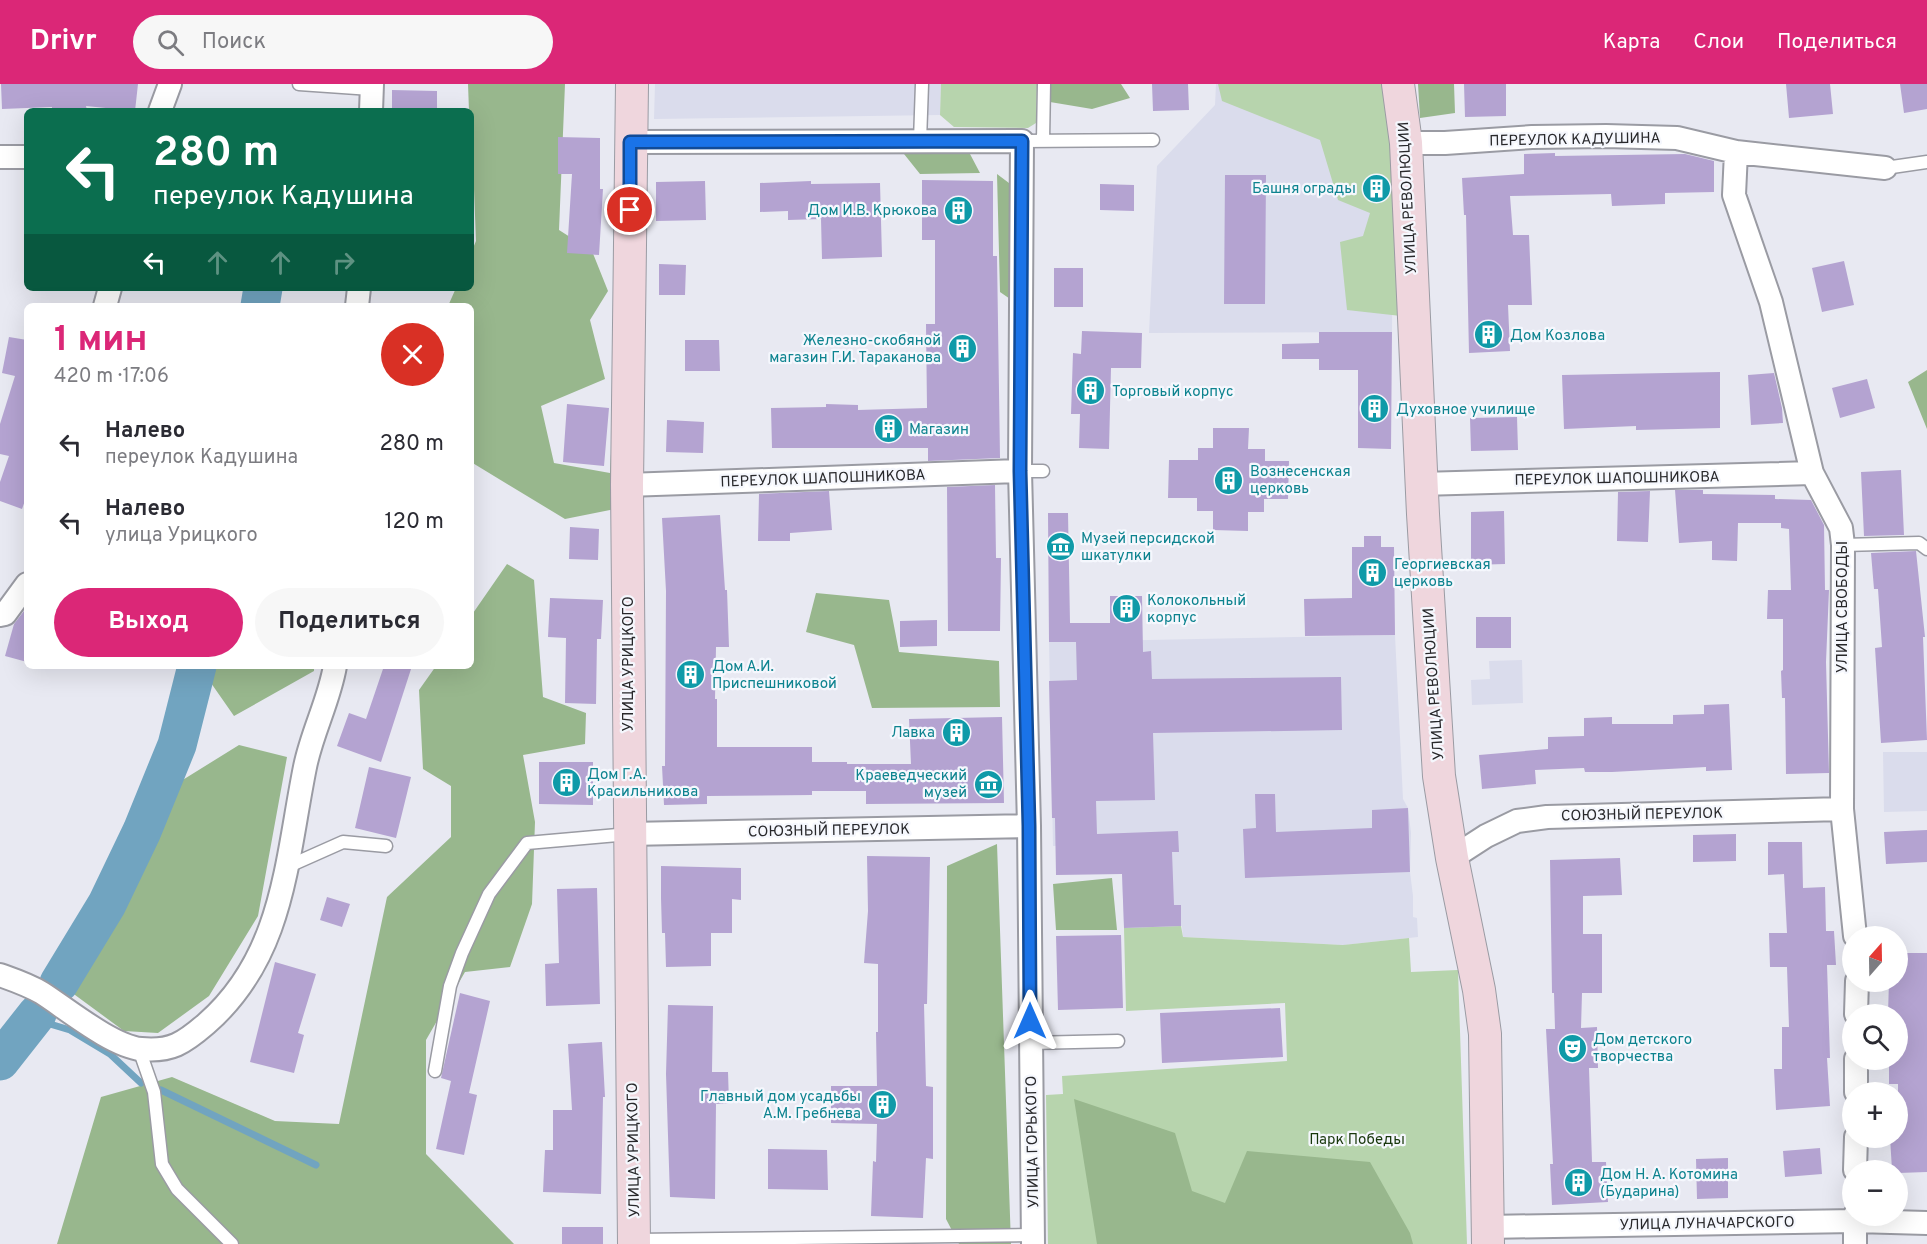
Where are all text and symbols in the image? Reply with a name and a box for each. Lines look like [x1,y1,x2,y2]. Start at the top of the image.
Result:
search box [133,15,553,69]
text: Drivr [30,24,97,60]
icon: search [154,26,187,59]
text: Поиск [202,29,266,56]
text: Карта [1603,29,1660,56]
text: Слои [1693,29,1744,56]
text: Поделиться [1777,29,1897,56]
street label: УЛИЦА РЕВОЛЮЦИИ [1395,121,1422,275]
text: 280 m [153,128,279,181]
street label: ПЕРЕУЛОК КАДУШИНА [1489,130,1661,151]
icon: left [54,132,132,210]
building icon: Башня ограды [1361,172,1393,204]
text: переулок Кадушина [153,180,414,214]
place label: Башня ограды [1252,180,1356,199]
pin [604,184,655,235]
icon: arrive [613,193,646,226]
building icon: Дом И.В. Крюкова [942,194,974,226]
place label: Дом И.В. Крюкова [807,202,937,221]
icon: left [138,246,171,279]
icon: ahead [201,246,234,279]
icon: ahead [264,246,297,279]
icon: right [327,246,360,279]
text: 1 мин [54,318,148,364]
building icon: Дом Козлова [1473,319,1505,351]
button: close [381,323,444,386]
place label: Дом Козлова [1510,327,1605,346]
place label: Железно-скобяной магазин Г.И. Тараканова [769,332,941,368]
building icon: Железно-скобяной магазин Г.И. Тараканова [946,333,978,365]
text: 420 m · 17:06 [54,364,169,390]
building icon: Торговый корпус [1075,375,1107,407]
place label: Торговый корпус [1112,383,1233,402]
building icon: Духовное училище [1359,393,1391,425]
place label: Духовное училище [1396,401,1535,420]
building icon: Магазин [872,413,904,445]
text: Налево [105,418,185,445]
place label: Магазин [909,421,969,440]
icon: left [54,428,87,461]
text: 280 m [379,431,444,458]
text: переулок Кадушина [105,445,298,471]
place label: Вознесенская церковь [1250,463,1351,499]
building icon: Вознесенская церковь [1213,464,1245,496]
street label: ПЕРЕУЛОК ШАПОШНИКОВА [720,466,926,493]
street label: ПЕРЕУЛОК ШАПОШНИКОВА [1514,468,1720,491]
text: Налево [105,496,185,523]
icon: left [54,506,87,539]
text: 120 m [384,509,444,536]
text: улица Урицкого [105,523,258,549]
place label: Музей персидской шкатулки [1081,530,1215,566]
museum icon: Музей персидской шкатулки [1044,531,1076,563]
street label: УЛИЦА СВОБОДЫ [1834,541,1853,673]
place label: Георгиевская церковь [1394,556,1491,592]
building icon: Георгиевская церковь [1357,557,1389,589]
button: Выход [54,588,243,657]
button: Поделиться [255,588,444,657]
place label: Колокольный корпус [1147,592,1246,628]
building icon: Колокольный корпус [1110,593,1142,625]
street label: УЛИЦА УРИЦКОГО [620,596,639,732]
street label: УЛИЦА РЕВОЛЮЦИИ [1420,607,1449,761]
place label: Дом А.И. Приспешниковой [712,658,837,694]
building icon: Дом А.И. Приспешниковой [675,659,707,691]
building icon: Лавка [940,716,972,748]
place label: Лавка [891,724,935,743]
place label: Дом Г.А. Красильникова [587,766,698,802]
building icon: Дом Г.А. Красильникова [550,767,582,799]
place label: Краеведческий музей [855,767,967,803]
museum icon: Краеведческий музей [972,768,1004,800]
street label: СОЮЗНЫЙ ПЕРЕУЛОК [1561,803,1723,826]
street label: СОЮЗНЫЙ ПЕРЕУЛОК [748,819,910,842]
north arrow [1842,926,1908,992]
map controls [1842,926,1908,1226]
position arrow [998,989,1062,1053]
button: search [1842,1004,1908,1070]
place label: Дом детского творчества [1593,1031,1692,1067]
theatre icon: Дом детского творчества [1556,1032,1588,1064]
street label: УЛИЦА ГОРЬКОГО [1023,1075,1044,1209]
street label: УЛИЦА УРИЦКОГО [624,1082,645,1218]
button: + [1842,1082,1908,1148]
place label: Главный дом усадьбы А.М. Гребнева [700,1088,861,1124]
building icon: Главный дом усадьбы А.М. Гребнева [866,1089,898,1121]
park label: Парк Победы [1309,1131,1405,1150]
button: − [1842,1160,1908,1226]
place label: Дом Н. А. Котомина (Бударина) [1600,1166,1738,1202]
building icon: Дом Н. А. Котомина (Бударина) [1563,1167,1595,1199]
street label: УЛИЦА ЛУНАЧАРСКОГО [1619,1213,1795,1236]

